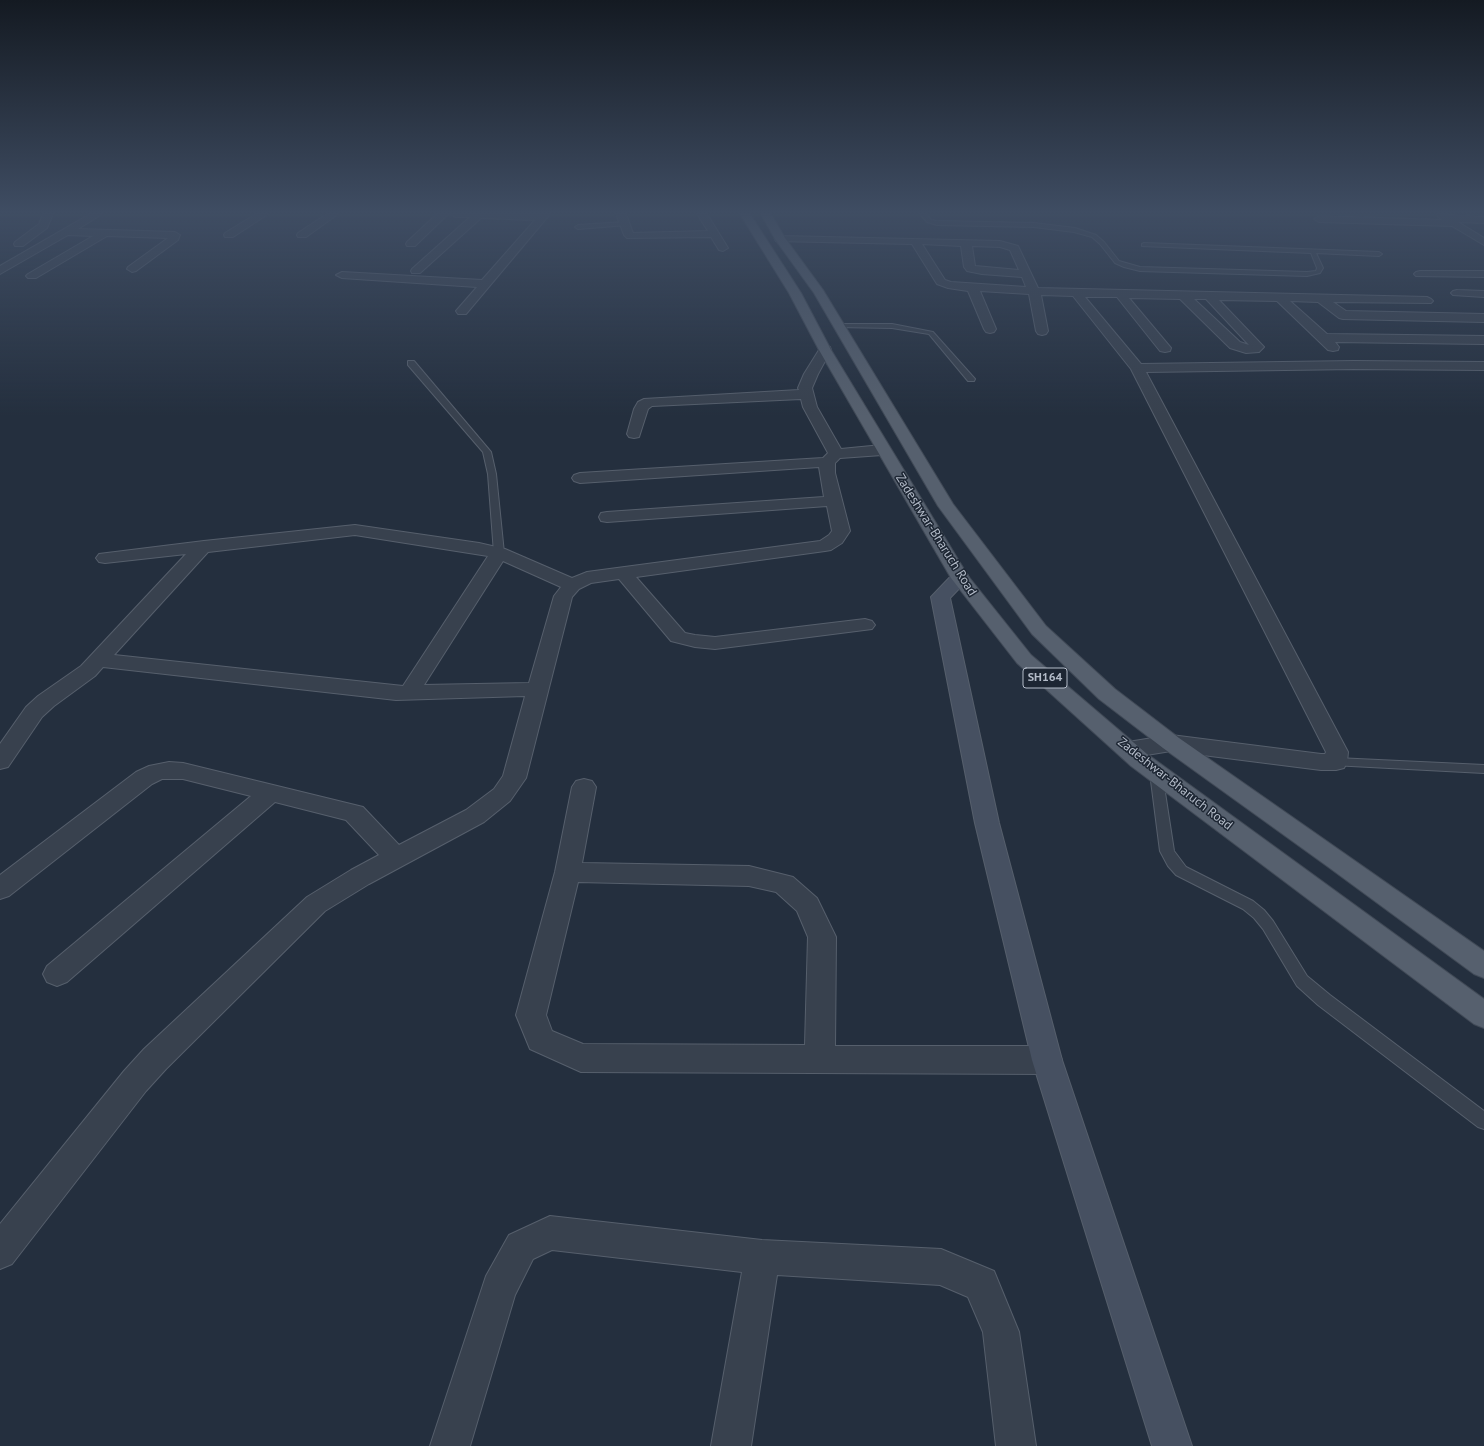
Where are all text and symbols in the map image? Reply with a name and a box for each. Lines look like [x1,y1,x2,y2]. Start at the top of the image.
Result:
street label: Zadeshwar-Bharuch Road [892,471,980,599]
road number: SH164 [1023,668,1067,688]
street label: Zadeshwar-Bharuch Road [1115,734,1235,834]

